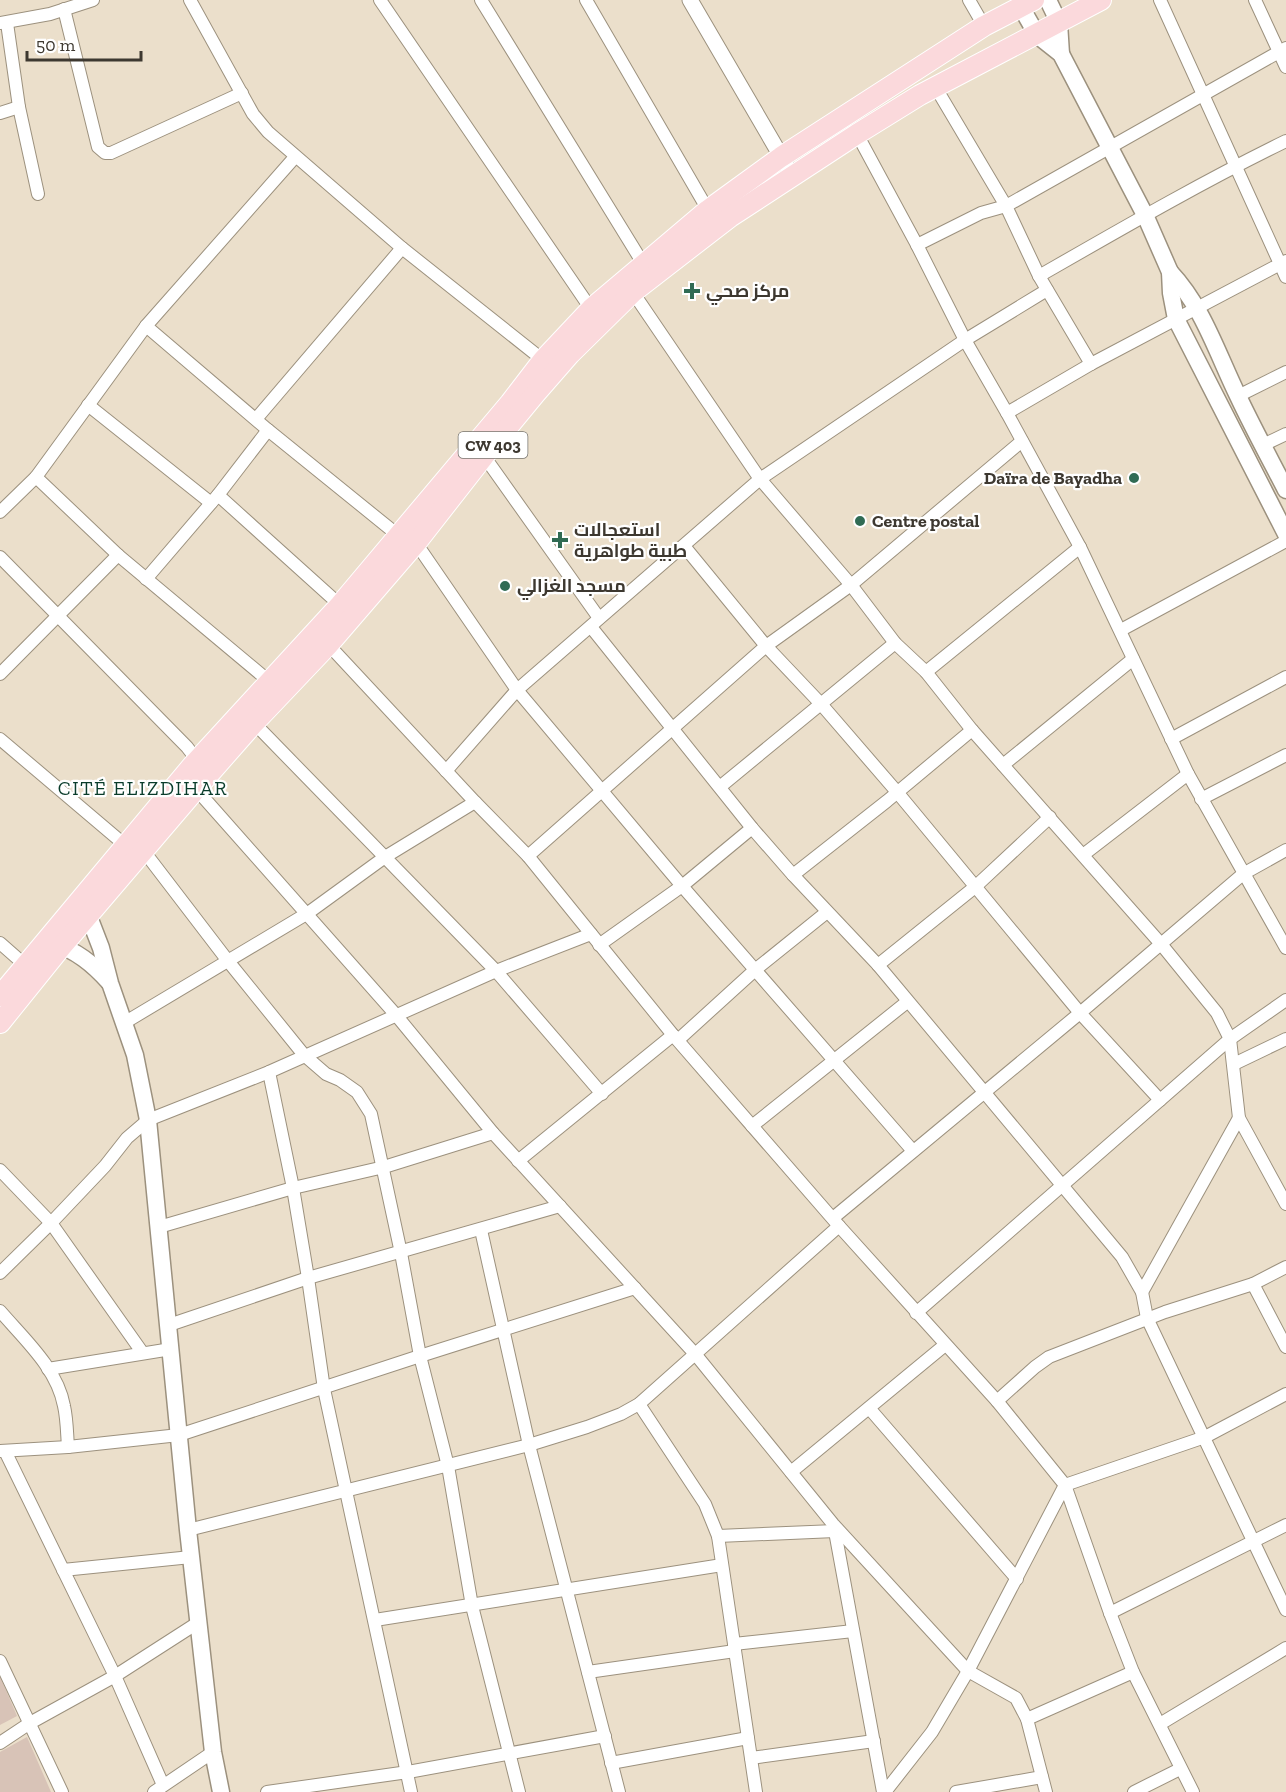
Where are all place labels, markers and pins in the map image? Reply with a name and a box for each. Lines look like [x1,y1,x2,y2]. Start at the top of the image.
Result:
place label: مركز صحي [706,280,789,306]
marker: مركز صحي [683,282,701,300]
place label: Daïra de Bayadha [984,467,1122,489]
marker: Daïra de Bayadha [1127,471,1141,485]
place label: Centre postal [872,510,979,532]
marker: Centre postal [853,514,867,528]
place label: استعجالات طبية طواهرية [574,519,687,562]
marker: استعجالات طبية طواهرية [551,531,569,549]
place label: مسجد الغزالي [517,575,626,601]
marker: مسجد الغزالي [498,579,512,593]

